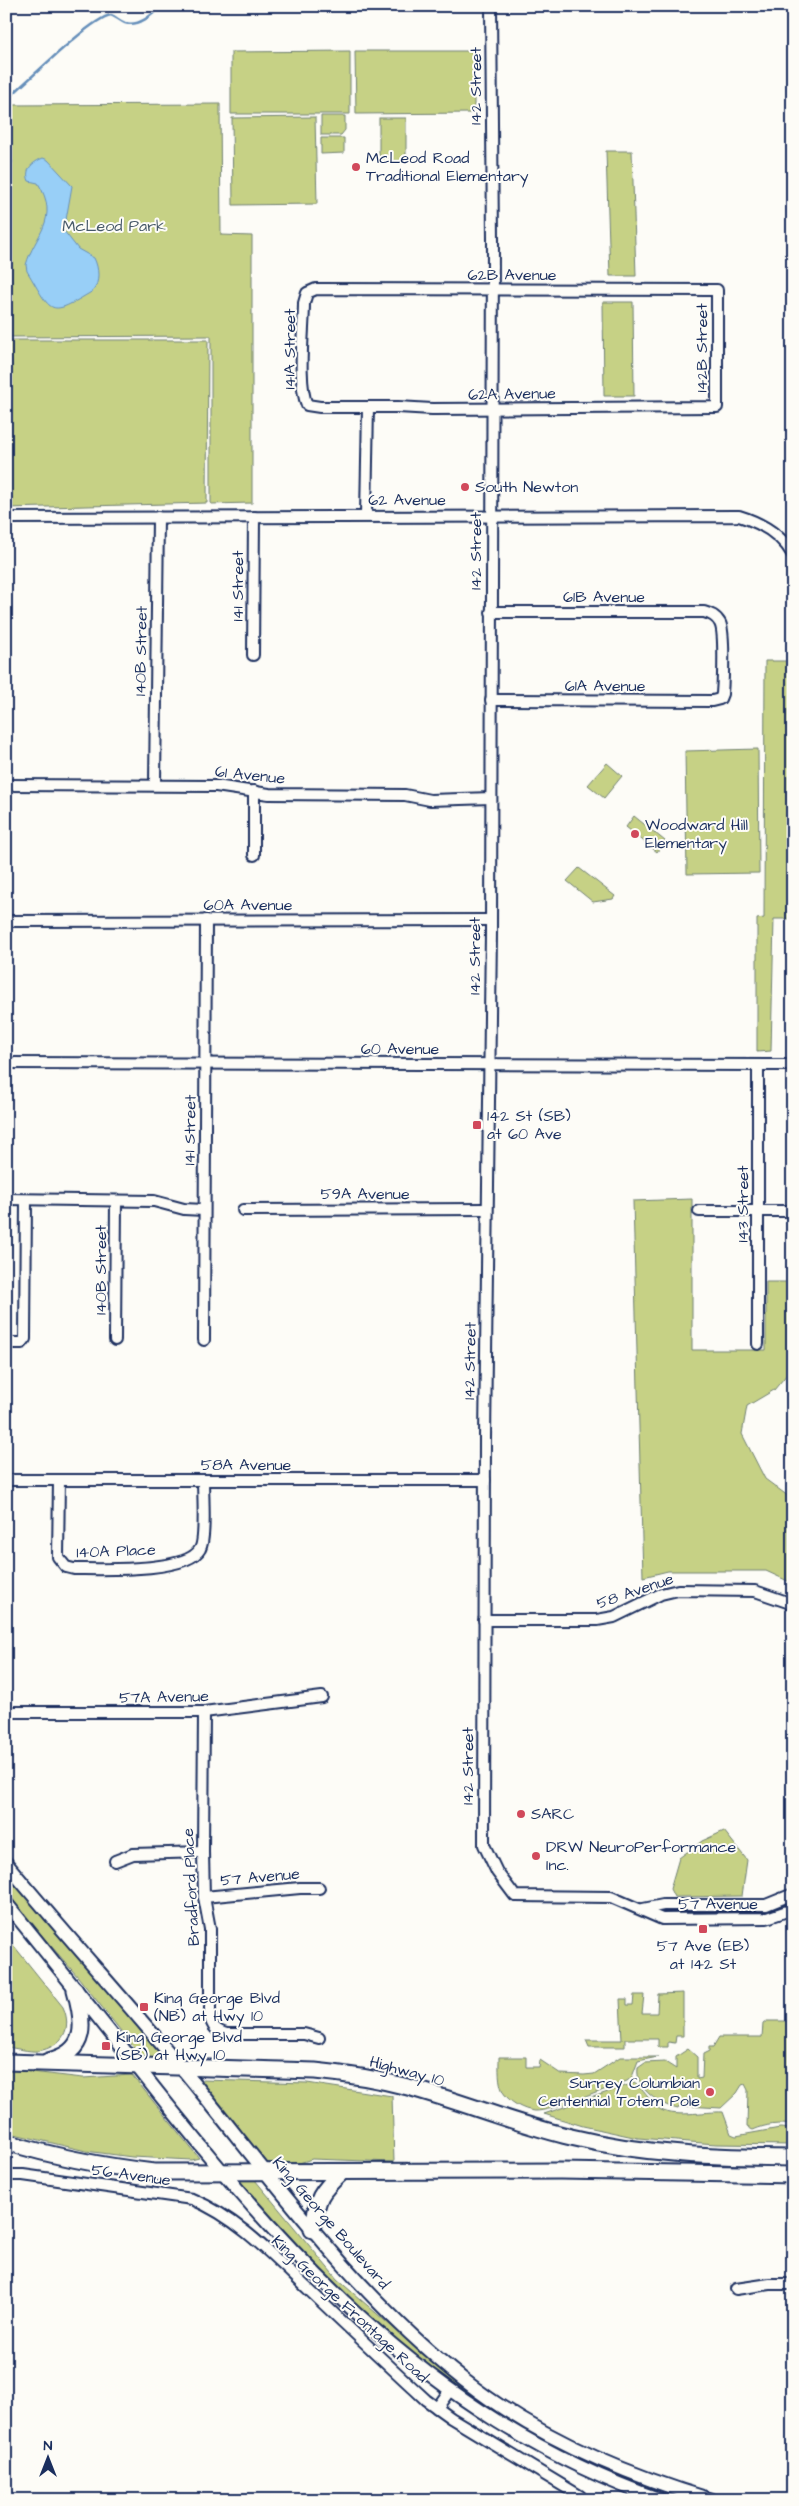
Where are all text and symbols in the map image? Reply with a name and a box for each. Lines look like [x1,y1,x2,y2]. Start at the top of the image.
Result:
street label: 142 Street [465,47,487,125]
place label: McLeod Road Traditional Elementary [366,147,529,188]
marker: McLeod Road Traditional Elementary [350,161,362,173]
park label: McLeod Park [62,215,166,237]
street label: 62B Avenue [468,264,557,286]
street label: 142B Street [691,303,713,393]
street label: 141A Street [279,308,301,390]
street label: 62A Avenue [468,382,556,406]
place label: South Newton [475,476,578,498]
marker: South Newton [459,481,471,493]
street label: 62 Avenue [368,489,446,511]
street label: 142 Street [465,512,487,590]
street label: 141 Street [227,550,249,621]
street label: 61B Avenue [563,586,645,608]
street label: 140B Street [129,605,153,696]
street label: 61A Avenue [565,675,646,697]
street label: 61 Avenue [214,760,287,790]
place label: Woodward Hill Elementary [645,814,748,855]
marker: Woodward Hill Elementary [629,828,641,840]
street label: 60A Avenue [204,894,293,916]
street label: 142 Street [464,917,486,995]
street label: 60 Avenue [361,1038,440,1060]
street label: 141 Street [178,1094,202,1166]
place label: 142 St (SB) at 60 Ave [487,1105,571,1145]
marker: 142 St (SB) at 60 Ave [471,1119,483,1131]
street label: 143 Street [732,1165,754,1242]
street label: 59A Avenue [320,1183,410,1205]
street label: 140B Street [90,1224,112,1315]
street label: 142 Street [458,1321,482,1400]
street label: 58A Avenue [201,1454,292,1476]
street label: 140A Place [76,1539,156,1563]
street label: 58 Avenue [594,1567,677,1614]
street label: 57A Avenue [119,1685,209,1709]
street label: 142 Street [457,1727,479,1805]
place label: SARC [531,1803,574,1825]
marker: SARC [515,1808,527,1820]
street label: Bradford Place [177,1827,205,1947]
place label: DRW NeuroPerformance Inc. [546,1836,737,1876]
marker: DRW NeuroPerformance Inc. [530,1850,542,1862]
street label: 57 Avenue [219,1863,301,1891]
street label: 57 Avenue [678,1893,758,1915]
marker: 57 Ave (EB) at 142 St [697,1923,709,1935]
place label: 57 Ave (EB) at 142 St [657,1935,750,1975]
place label: King George Blvd (NB) at Hwy 10 [154,1987,280,2028]
marker: King George Blvd (NB) at Hwy 10 [138,2001,150,2013]
place label: King George Blvd (SB) at Hwy 10 [116,2026,242,2067]
marker: King George Blvd (SB) at Hwy 10 [100,2040,112,2052]
street label: Highway 10 [367,2050,447,2093]
place label: Surrey Columbian Centennial Totem Pole [538,2072,700,2112]
marker: Surrey Columbian Centennial Totem Pole [704,2086,716,2098]
street label: King George Boulevard [267,2152,395,2295]
street label: 56 Avenue [90,2159,172,2191]
street label: King George Frontage Road [266,2230,433,2388]
north arrow [22,2434,72,2484]
text: N [44,2436,53,2456]

